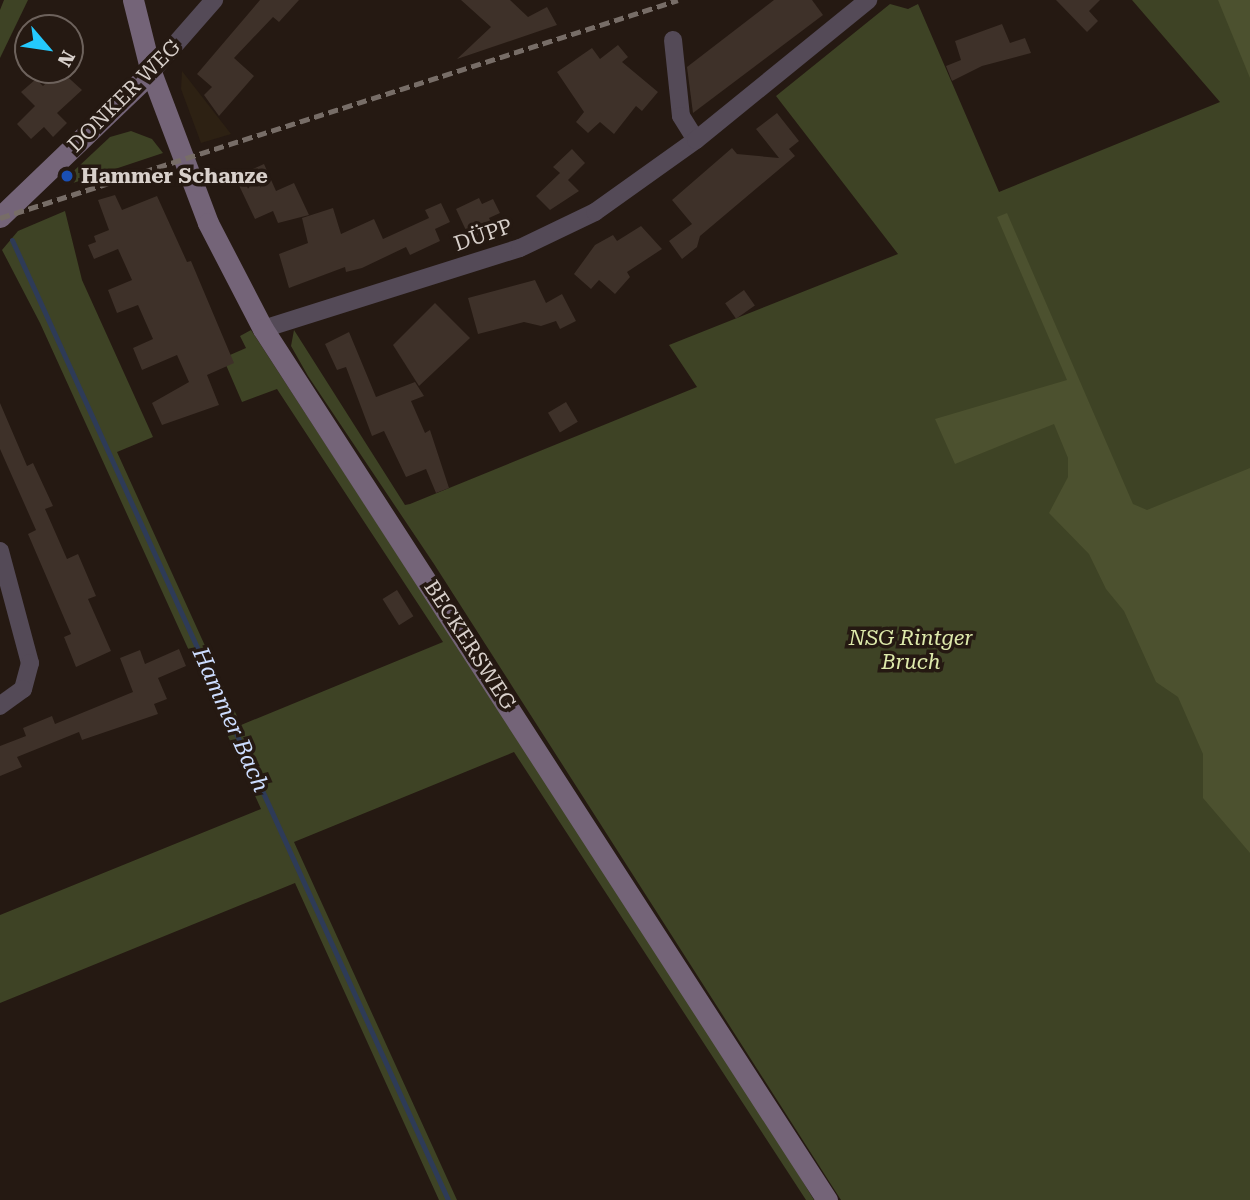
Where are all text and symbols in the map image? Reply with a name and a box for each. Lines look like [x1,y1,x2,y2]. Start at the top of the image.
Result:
north arrow [14,14,84,84]
street label: DONKER WEG [62,34,186,158]
place label: Hammer Schanze [81,163,268,189]
marker: Hammer Schanze [59,168,75,184]
street label: DÜPP [451,213,515,257]
street label: BECKERSWEG [419,576,521,714]
park label: NSG Rintger Bruch [849,625,973,675]
water label: Hammer Bach [186,643,274,797]

